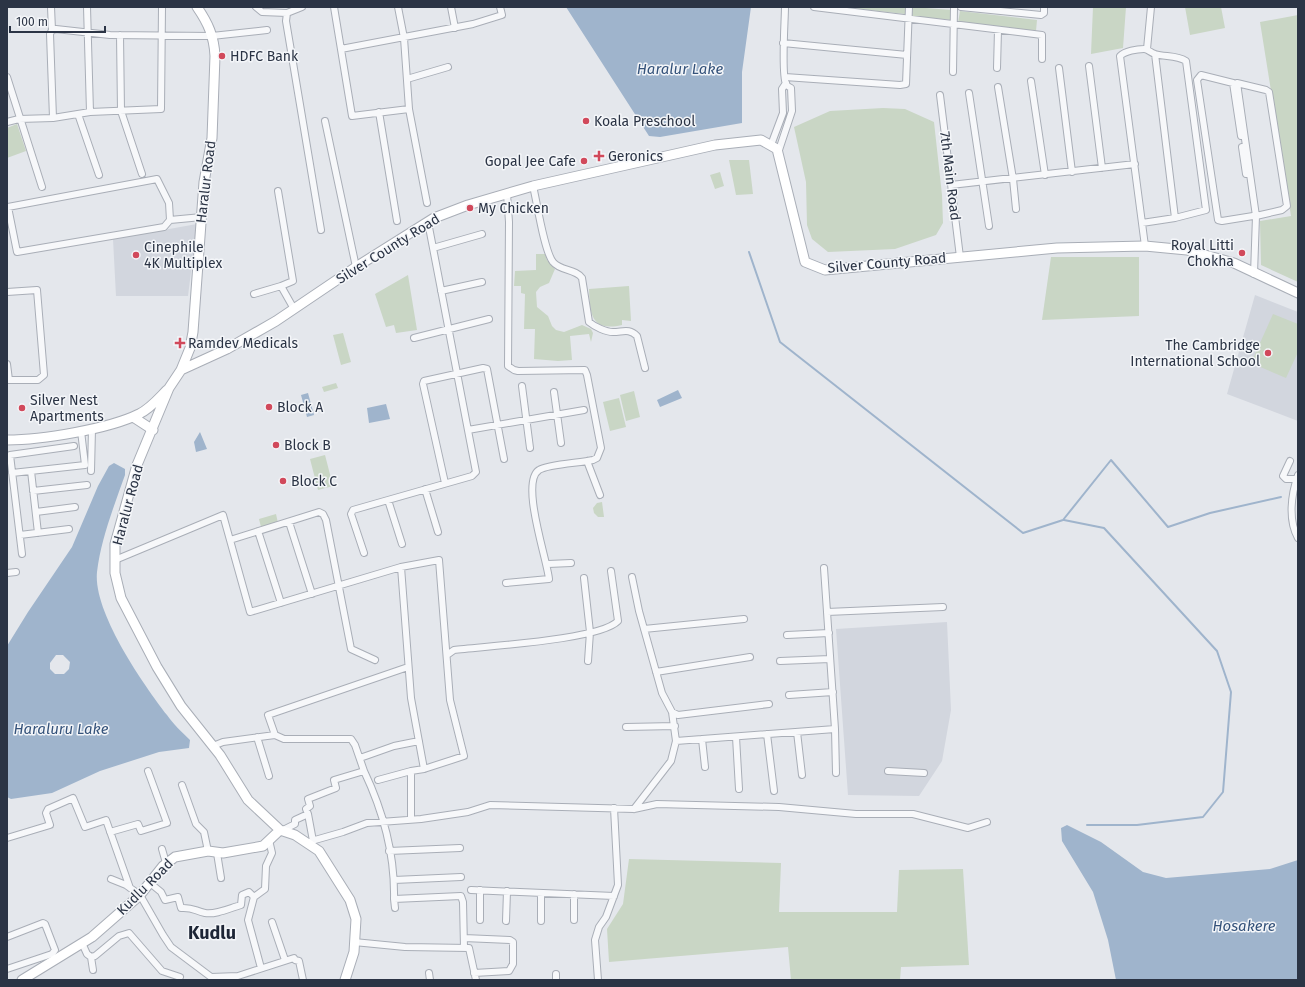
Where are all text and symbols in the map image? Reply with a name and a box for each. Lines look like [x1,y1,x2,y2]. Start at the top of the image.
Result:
scale bar [10,8,105,34]
text: 100 m [16,15,48,29]
place label: HDFC Bank [230,48,299,65]
marker: HDFC Bank [217,51,227,61]
water label: Haralur Lake [637,60,723,78]
place label: Koala Preschool [594,113,695,130]
marker: Koala Preschool [581,116,591,126]
street label: 7th Main Road [936,130,964,222]
street label: Haralur Road [192,140,220,224]
place label: Geronics [608,148,663,165]
marker: Geronics [593,150,605,162]
place label: Gopal Jee Cafe [485,153,576,170]
marker: Gopal Jee Cafe [579,156,589,166]
place label: My Chicken [478,200,549,217]
marker: My Chicken [465,203,475,213]
street label: Silver County Road [333,210,443,288]
place label: Royal Litti Chokha [1171,237,1234,270]
place label: Cinephile 4K Multiplex [144,239,222,272]
marker: Royal Litti Chokha [1237,248,1247,258]
street label: Silver County Road [827,249,947,277]
marker: Cinephile 4K Multiplex [131,250,141,260]
place label: Ramdev Medicals [188,335,298,352]
place label: The Cambridge International School [1130,337,1260,370]
marker: Ramdev Medicals [175,338,185,348]
marker: The Cambridge International School [1263,348,1273,358]
place label: Silver Nest Apartments [30,392,104,425]
place label: Block A [277,399,323,416]
marker: Block A [264,402,274,412]
marker: Silver Nest Apartments [17,403,27,413]
place label: Block B [284,437,331,454]
marker: Block B [271,440,281,450]
street label: Haralur Road [109,463,147,547]
place label: Block C [291,473,337,490]
marker: Block C [278,476,288,486]
water label: Haraluru Lake [13,720,109,738]
street label: Kudlu Road [113,855,177,919]
water label: Hosakere [1212,917,1276,935]
district label: Kudlu [188,922,236,944]

